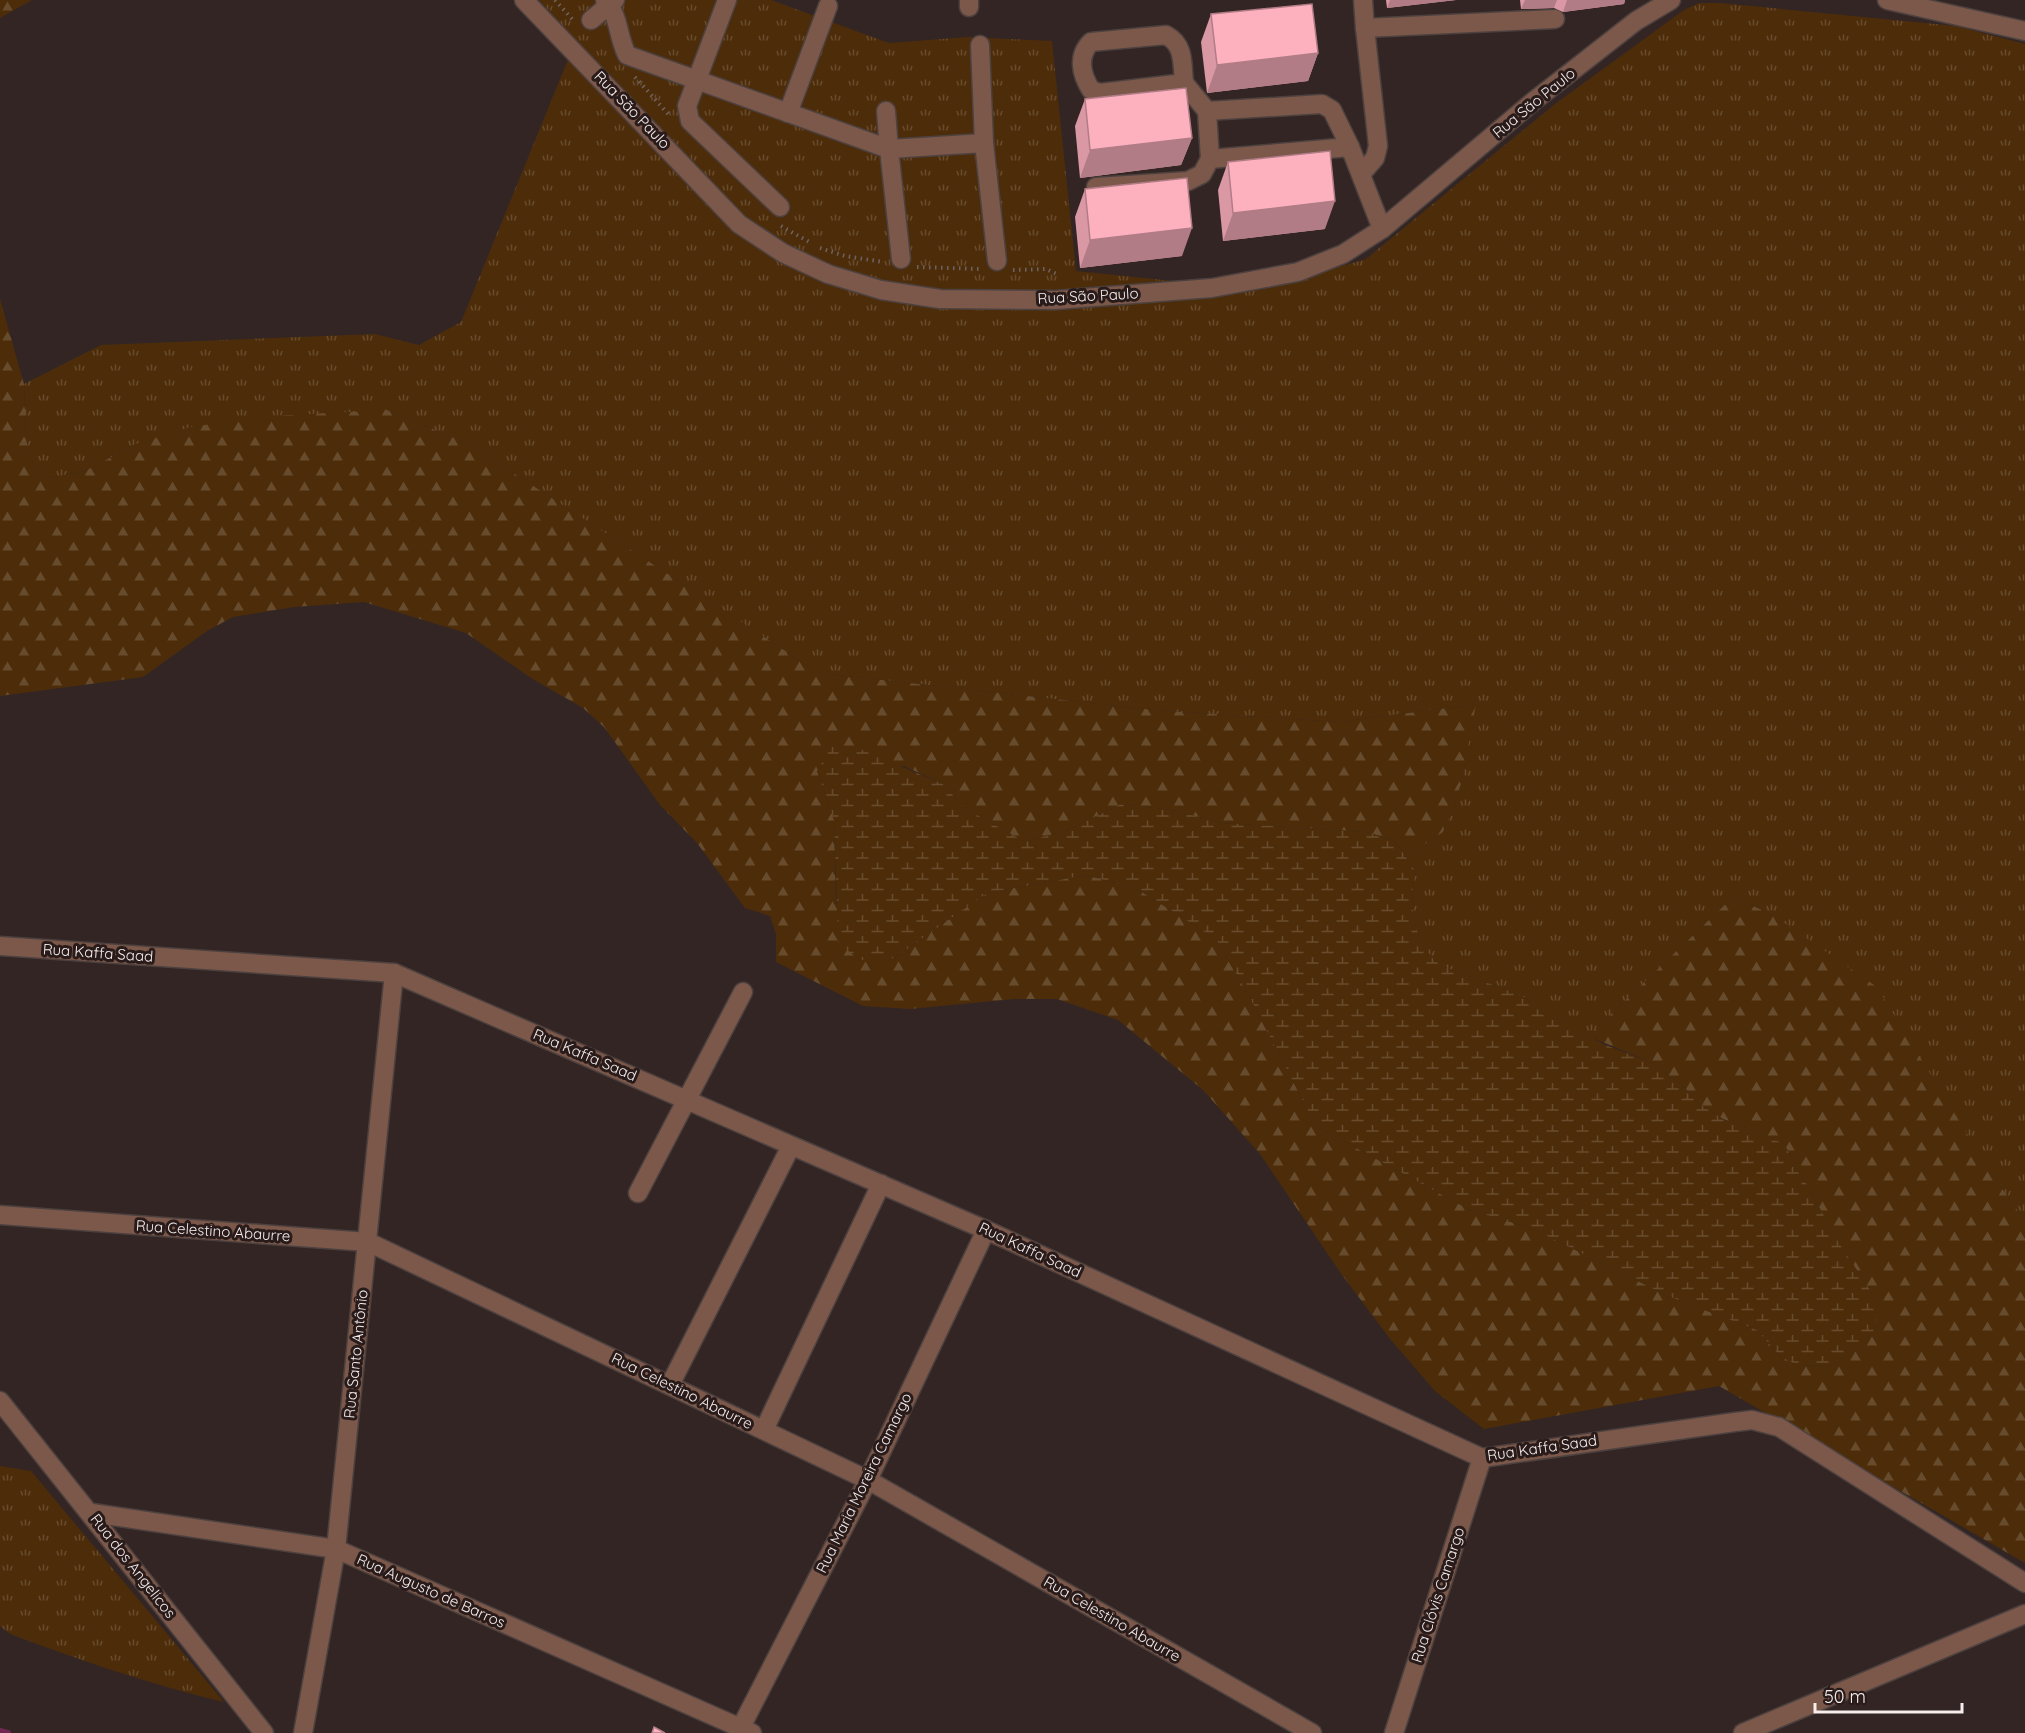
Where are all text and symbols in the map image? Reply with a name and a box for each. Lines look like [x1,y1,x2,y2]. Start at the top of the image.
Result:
street label: Rua São Paulo [1488,63,1579,142]
street label: Rua São Paulo [590,67,674,153]
street label: Rua São Paulo [1037,283,1139,308]
street label: Rua Kaffa Saad [42,939,154,966]
street label: Rua Kaffa Saad [531,1024,640,1085]
street label: Rua Celestino Abaurre [135,1216,291,1245]
street label: Rua Kaffa Saad [976,1218,1084,1282]
street label: Rua Santo Antônio [339,1289,372,1419]
street label: Rua Celestino Abaurre [608,1348,756,1433]
street label: Rua Maria Moreira Camargo [812,1390,915,1576]
street label: Rua Kaffa Saad [1486,1430,1598,1465]
street label: Rua dos Angelicos [87,1510,180,1622]
street label: Rua Clóvis Camargo [1407,1525,1468,1665]
street label: Rua Augusto de Barros [354,1549,508,1632]
street label: Rua Celestino Abaurre [1040,1572,1184,1665]
scale bar [1815,1676,1962,1714]
text: 50 m [1824,1685,1866,1708]

